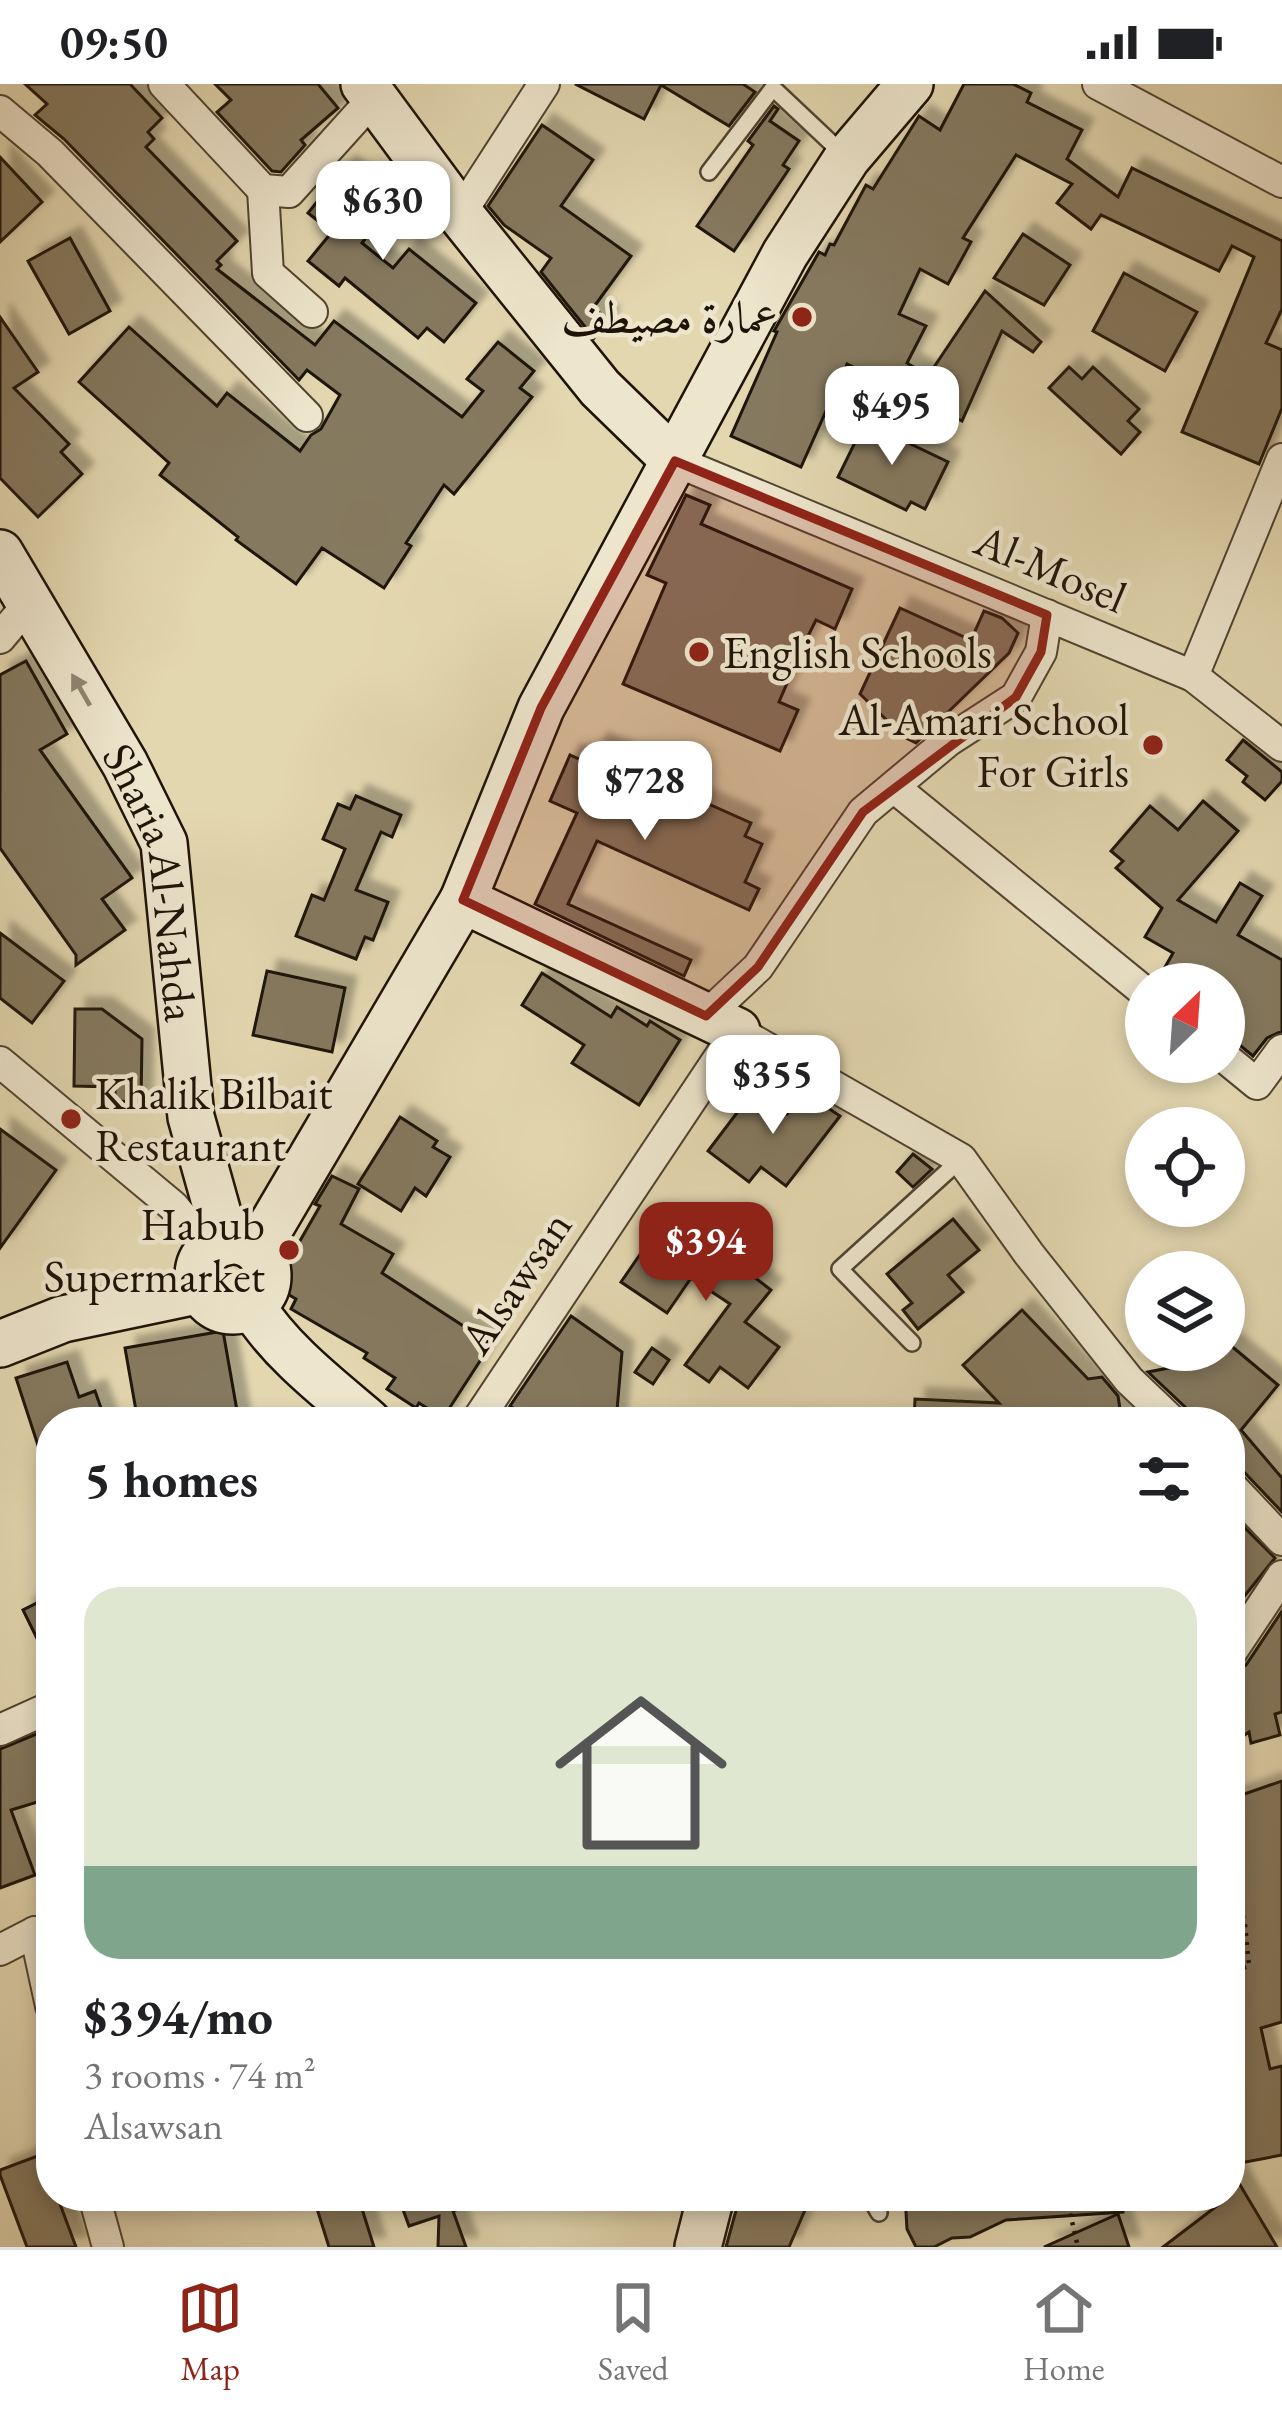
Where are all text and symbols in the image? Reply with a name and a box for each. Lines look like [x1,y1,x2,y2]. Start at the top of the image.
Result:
text: 09:50 [60,13,168,71]
pin: $630 [312,161,454,263]
text: $630 [343,174,423,225]
place label: عمارة مصيطف [561,288,778,346]
marker: عمارة مصيطف [789,304,815,330]
pin: $495 [821,366,963,468]
text: $495 [852,379,932,430]
street label: Al-Mosel [966,510,1136,626]
place label: English Schools [723,623,992,681]
marker: English Schools [686,639,712,665]
one-way arrow [72,673,93,707]
place label: Al-Amari School For Girls [837,690,1129,800]
street label: Sharia Al-Nahda [90,732,210,1024]
marker: Al-Amari School For Girls [1140,732,1166,758]
pin: $728 [574,741,716,843]
text: $728 [605,754,685,805]
north arrow [1125,963,1245,1083]
map controls [1125,963,1245,1371]
pin: $355 [702,1035,844,1137]
text: $355 [733,1048,813,1099]
place label: Khalik Bilbait Restaurant [95,1064,332,1174]
marker: Khalik Bilbait Restaurant [58,1106,84,1132]
button: locate [1125,1107,1245,1227]
place label: Habub Supermarket [44,1195,265,1305]
street label: Alsawsan [445,1199,584,1366]
pin: $394 [635,1202,777,1304]
text: $394 [666,1215,746,1266]
marker: Habub Supermarket [276,1237,302,1263]
button: layers [1125,1251,1245,1371]
text: 5 homes [84,1446,258,1512]
icon: filters [1131,1446,1197,1512]
icon: home [533,1665,749,1881]
text: $394/mo [84,1983,273,2049]
text: 3 rooms · 74 m² [84,2049,316,2100]
text: Alsawsan [84,2100,223,2151]
tab: Map [177,2275,243,2390]
tab: Saved [598,2275,669,2390]
tab: Home [1023,2275,1105,2390]

